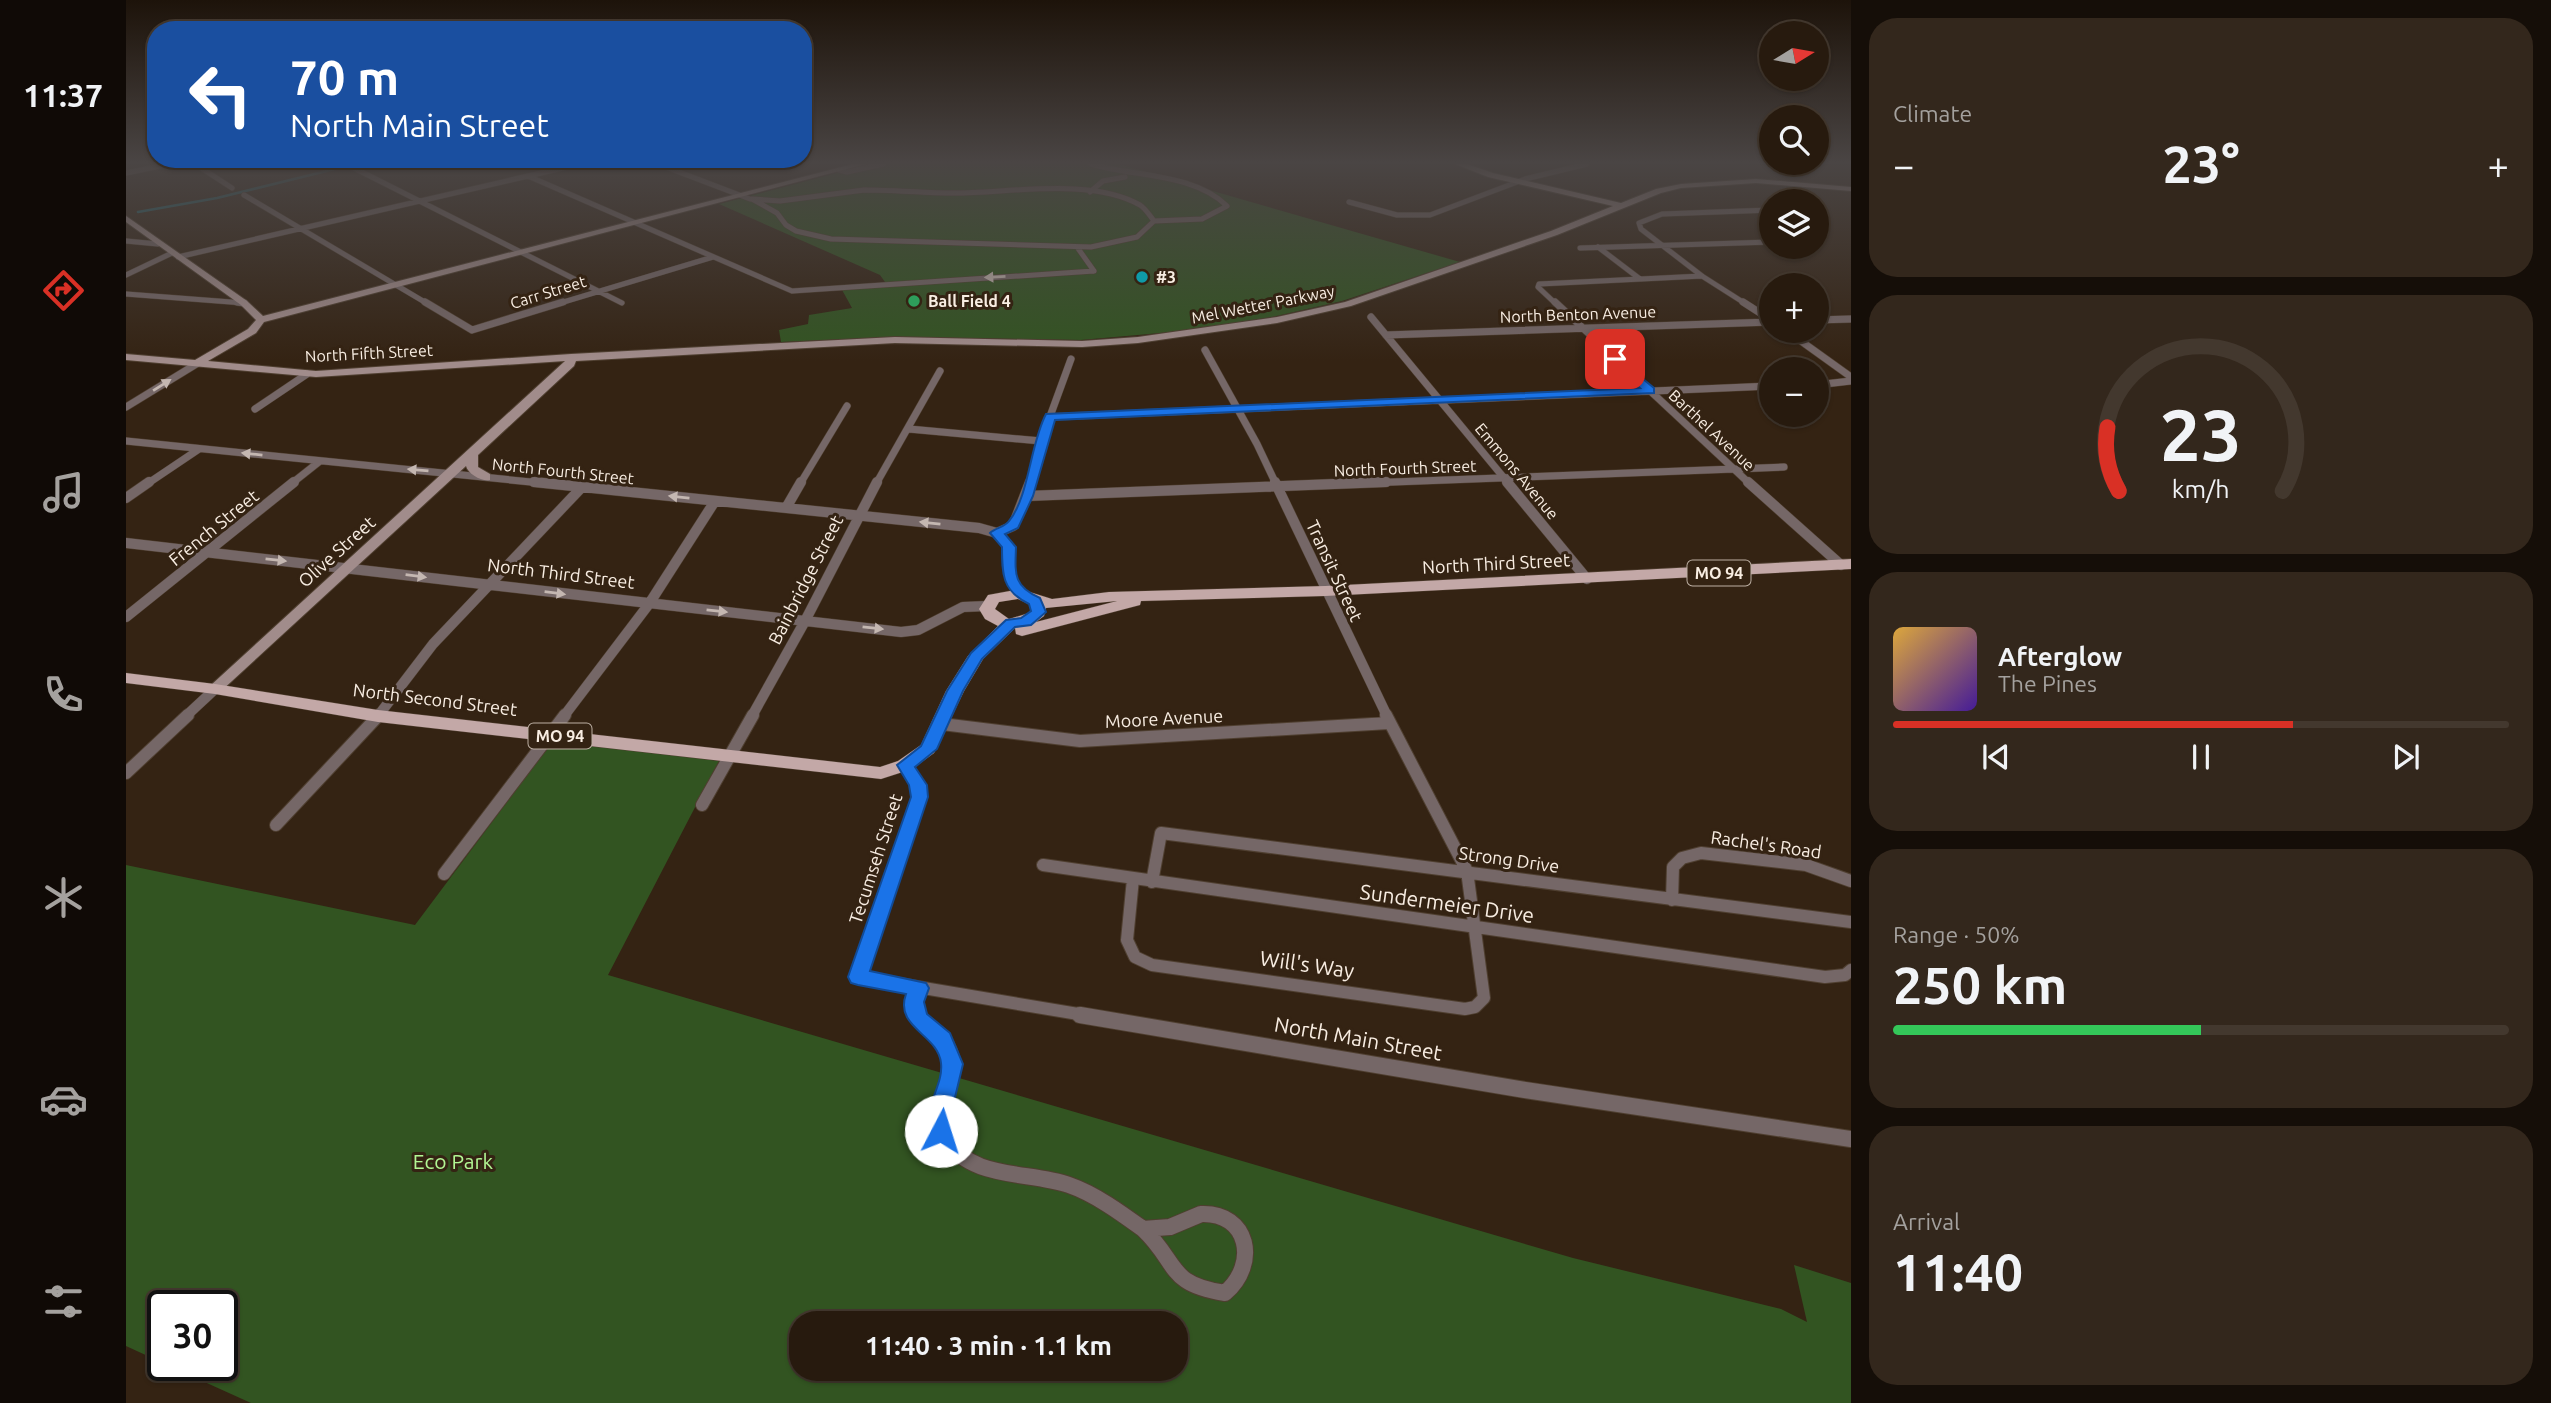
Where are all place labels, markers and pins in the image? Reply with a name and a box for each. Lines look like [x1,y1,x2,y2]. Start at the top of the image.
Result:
place label: #3 [1156,268,1176,286]
marker: #3 [1134,269,1150,285]
place label: Ball Field 4 [928,292,1011,310]
marker: Ball Field 4 [906,293,922,309]
pin [1585,329,1645,389]

